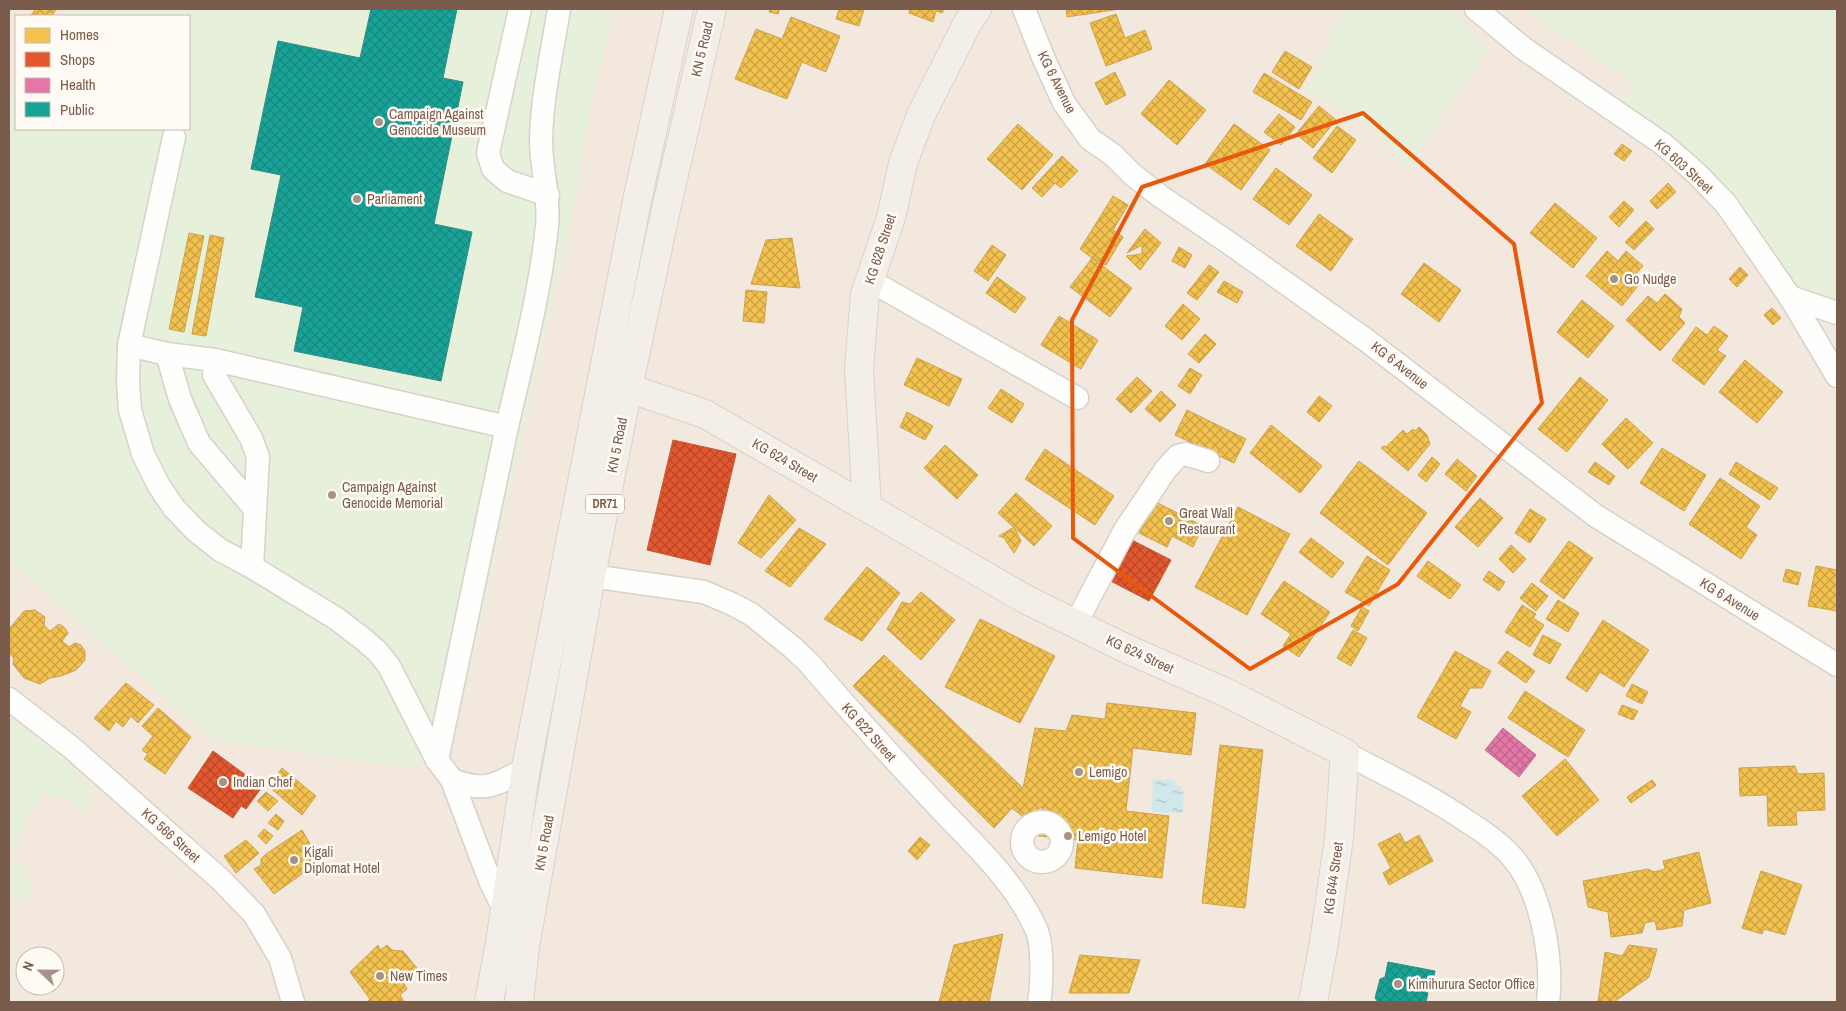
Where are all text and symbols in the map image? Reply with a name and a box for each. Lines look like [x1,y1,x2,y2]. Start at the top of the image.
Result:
legend [15,15,190,130]
street label: KN 5 Road [687,20,717,78]
text: Homes [60,24,99,45]
street label: KG 6 Avenue [1034,48,1080,116]
text: Shops [60,49,95,70]
text: Health [60,74,96,95]
text: Public [60,99,94,120]
place label: Campaign Against Genocide Museum [389,105,486,139]
marker: Campaign Against Genocide Museum [373,116,385,128]
street label: KG 603 Street [1651,135,1717,197]
place label: Parliament [367,190,423,208]
marker: Parliament [351,193,363,205]
street label: KG 628 Street [860,212,900,286]
place label: Go Nudge [1624,270,1676,288]
marker: Go Nudge [1608,273,1620,285]
street label: KG 6 Avenue [1368,337,1432,393]
street label: KN 5 Road [603,416,631,474]
street label: KG 624 Street [749,434,821,486]
place label: Campaign Against Genocide Memorial [342,478,443,512]
marker: Campaign Against Genocide Memorial [326,489,338,501]
road number: DR71 [586,494,624,514]
place label: Great Wall Restaurant [1179,504,1235,538]
marker: Great Wall Restaurant [1163,515,1175,527]
street label: KG 6 Avenue [1697,573,1763,625]
street label: KG 624 Street [1103,630,1177,678]
street label: KG 622 Street [838,699,900,765]
place label: Lemigo [1089,763,1127,781]
marker: Lemigo [1073,766,1085,778]
place label: Indian Chef [233,773,293,791]
marker: Indian Chef [217,776,229,788]
street label: KG 566 Street [138,804,204,866]
street label: KN 5 Road [530,814,558,872]
place label: Lemigo Hotel [1078,827,1146,845]
marker: Lemigo Hotel [1062,830,1074,842]
street label: KG 644 Street [1319,841,1347,915]
place label: Kigali Diplomat Hotel [304,843,380,877]
marker: Kigali Diplomat Hotel [288,854,300,866]
north arrow [15,946,65,996]
text: N [18,959,38,973]
place label: New Times [390,967,448,985]
marker: New Times [374,970,386,982]
place label: Kimihurura Sector Office [1408,975,1535,993]
marker: Kimihurura Sector Office [1392,978,1404,990]

